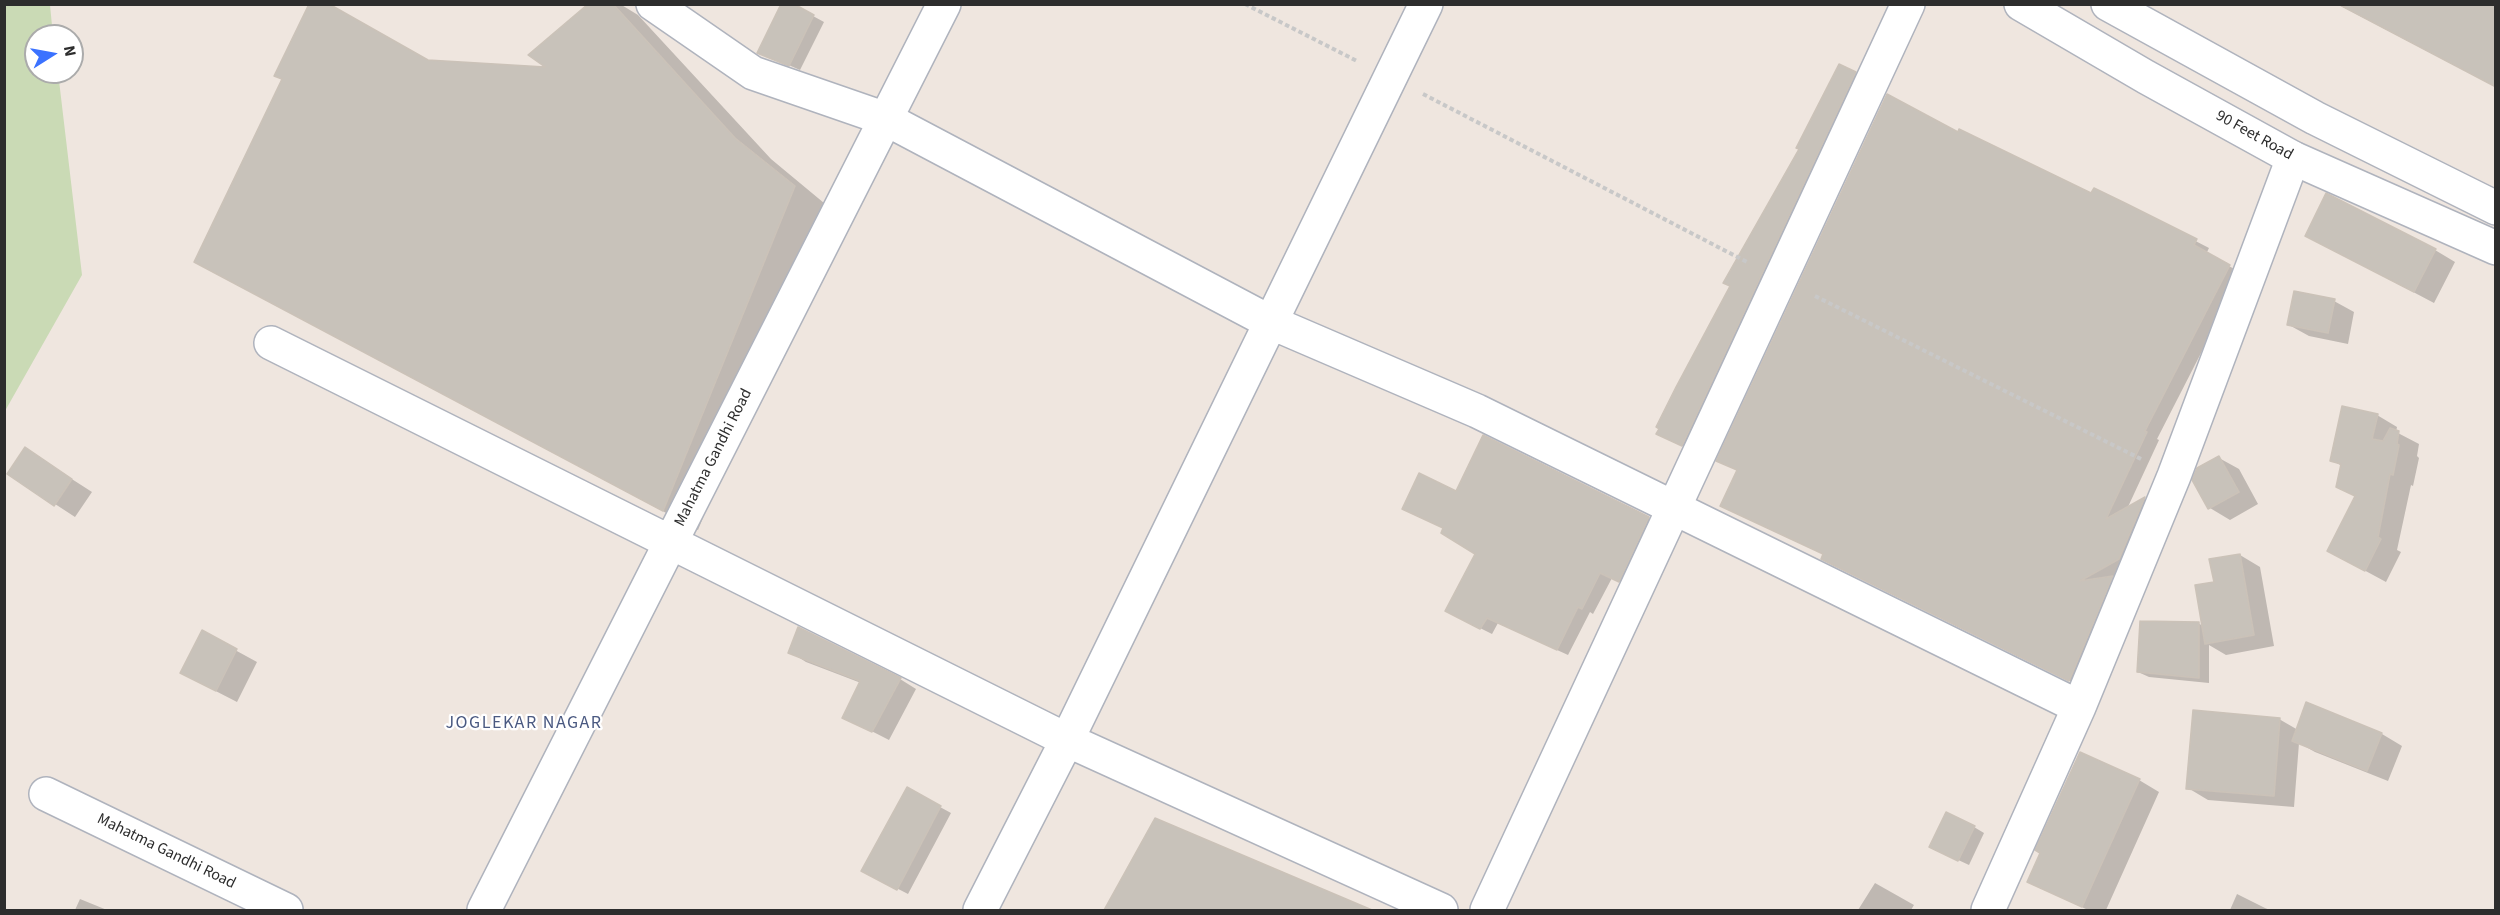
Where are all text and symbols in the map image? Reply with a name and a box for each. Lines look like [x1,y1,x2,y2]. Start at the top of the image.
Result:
north arrow [24,24,84,84]
text: N [58,44,82,58]
street label: 90 Feet Road [2212,107,2296,165]
street label: Mahatma Gandhi Road [671,386,757,530]
district label: JOGLEKAR NAGAR [445,713,603,735]
street label: Mahatma Gandhi Road [94,810,238,894]

